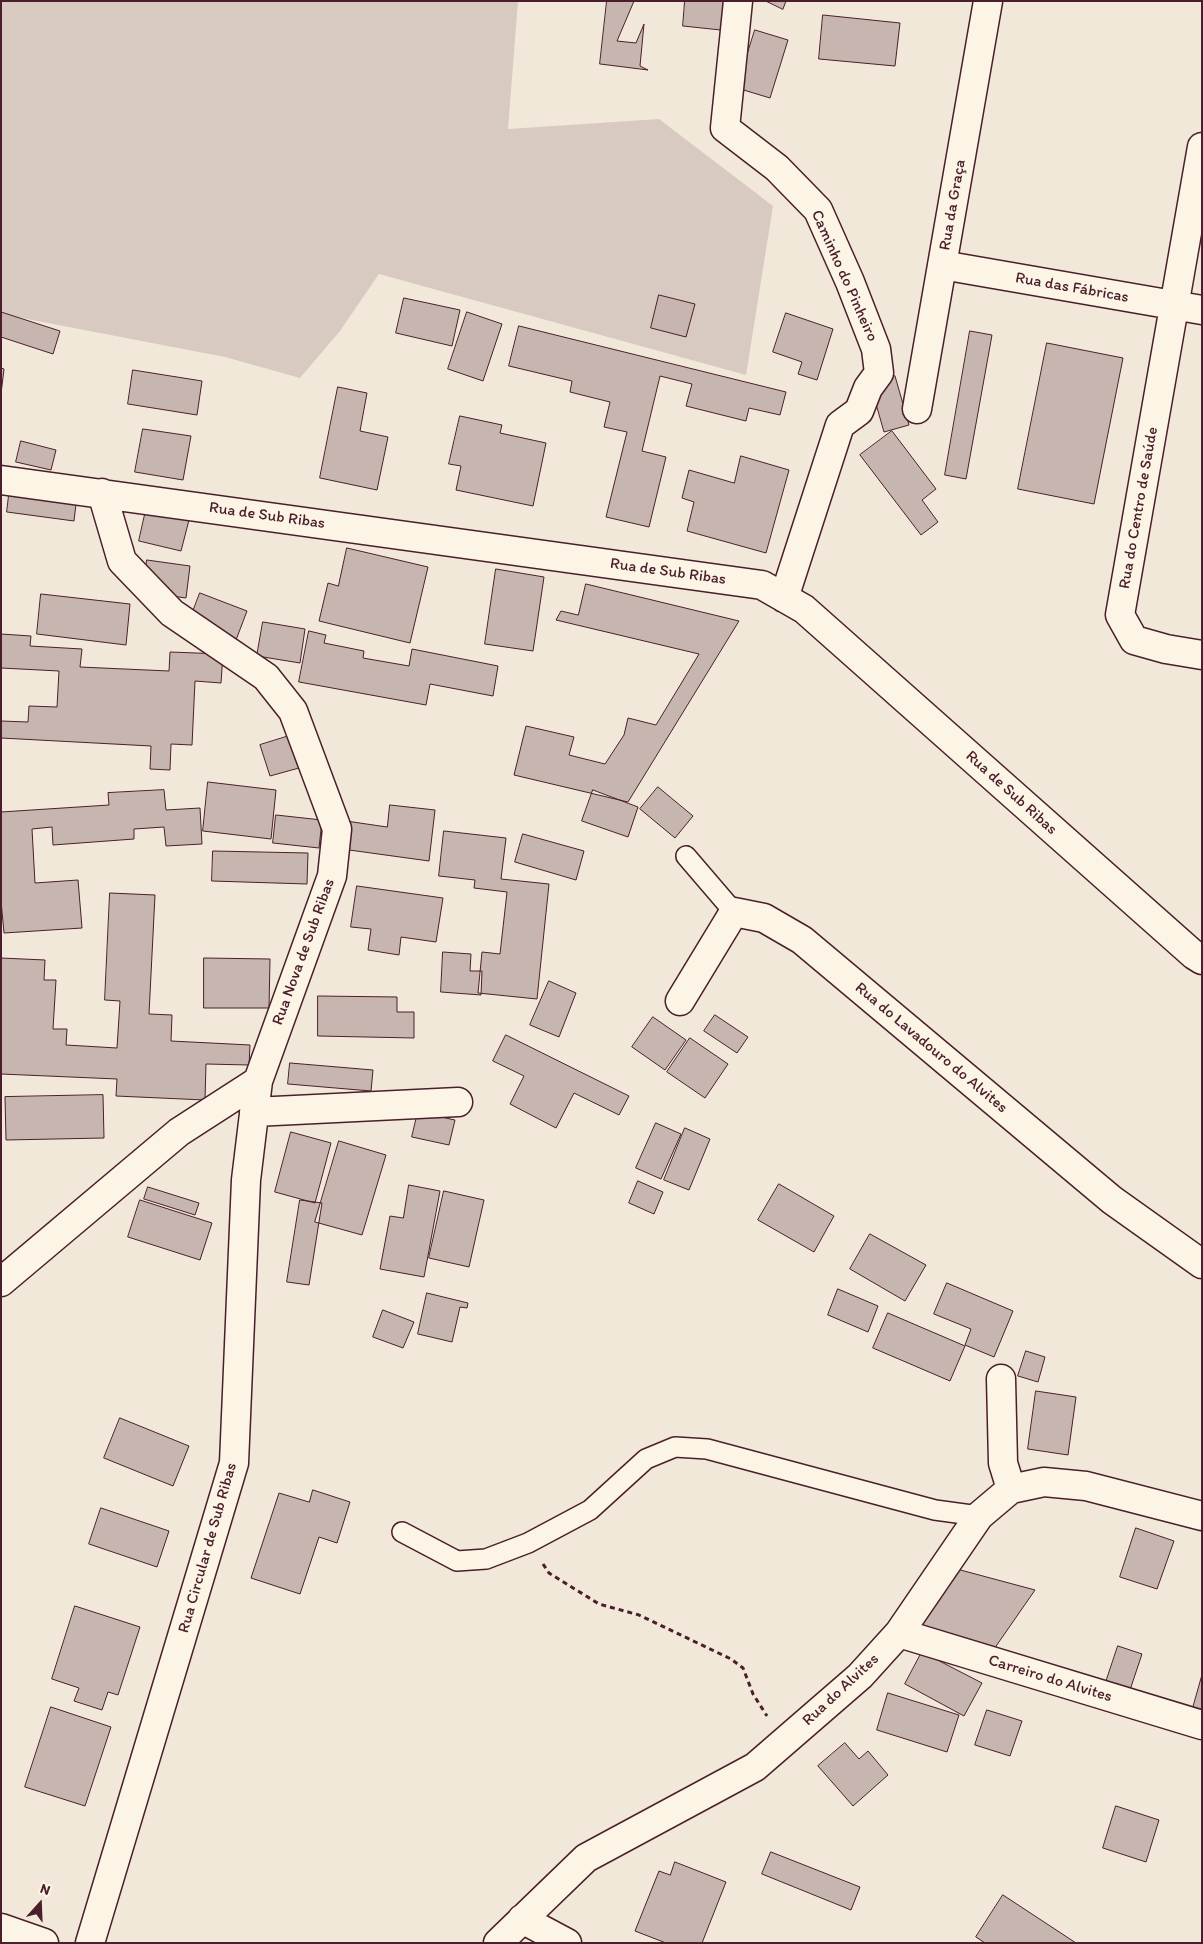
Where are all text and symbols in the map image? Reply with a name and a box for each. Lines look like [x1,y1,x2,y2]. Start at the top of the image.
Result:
street label: Rua da Graça [936,158,970,252]
street label: Caminho do Pinheiro [806,207,882,345]
street label: Rua das Fábricas [1014,269,1130,307]
street label: Rua do Centro de Saúde [1115,425,1163,591]
street label: Rua de Sub Ribas [208,498,326,534]
street label: Rua de Sub Ribas [609,554,727,590]
street label: Rua de Sub Ribas [961,747,1061,839]
street label: Rua Nova de Sub Ribas [269,876,339,1028]
street label: Rua do Lavadouro do Alvites [851,978,1011,1118]
street label: Rua Circular de Sub Ribas [174,1461,242,1635]
street label: Rua do Alvites [799,1650,883,1730]
street label: Carreiro do Alvites [986,1651,1114,1707]
north arrow [15,1879,65,1929]
text: N [38,1880,53,1899]

